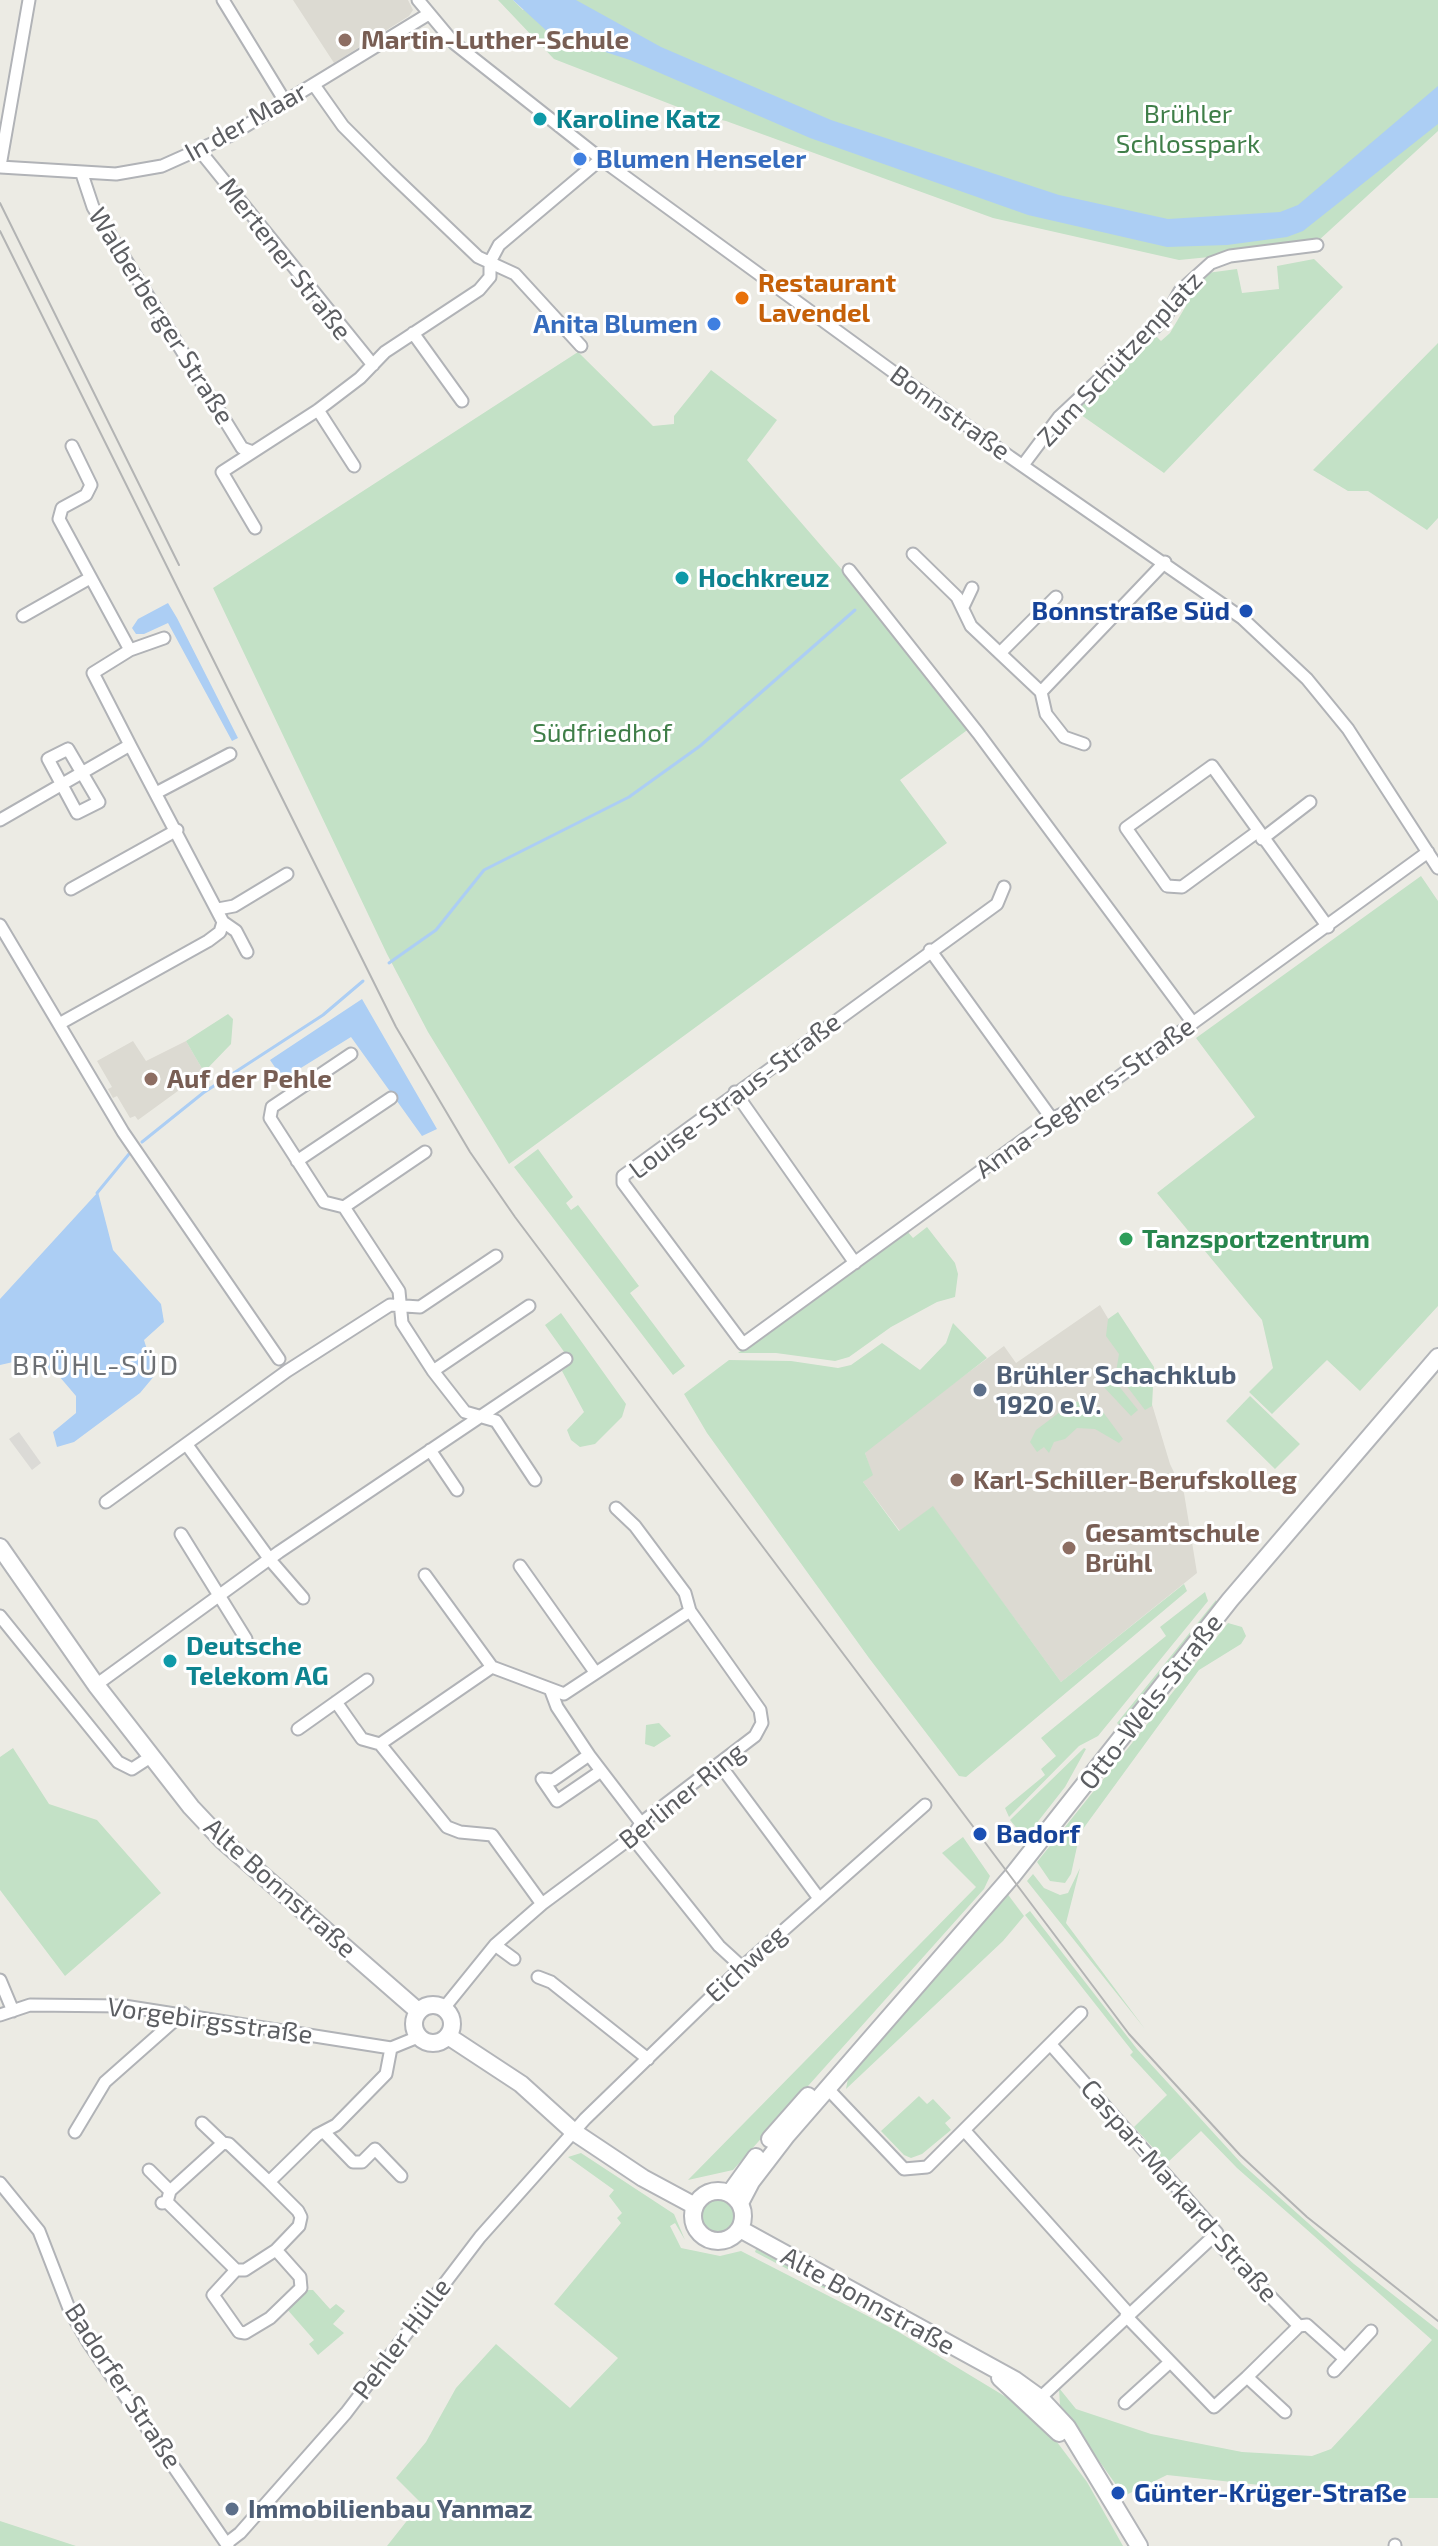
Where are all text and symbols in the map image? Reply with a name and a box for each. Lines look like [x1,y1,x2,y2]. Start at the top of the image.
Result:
place label: Martin-Luther-Schule [361,24,629,56]
marker: Martin-Luther-Schule [336,31,354,49]
street label: In der Maar [180,76,312,168]
park label: Brühler Schlosspark [1116,98,1260,160]
place label: Karoline Katz [556,103,721,135]
marker: Karoline Katz [531,110,549,128]
place label: Blumen Henseler [596,143,806,175]
marker: Blumen Henseler [571,150,589,168]
street label: Mertener Straße [212,172,358,346]
street label: Walberberger Straße [82,202,240,430]
street label: Zum Schützenplatz [1031,265,1209,453]
place label: Restaurant Lavendel [758,267,896,328]
marker: Restaurant Lavendel [733,289,751,307]
place label: Anita Blumen [533,308,698,340]
marker: Anita Blumen [705,315,723,333]
street label: Bonnstraße [884,359,1016,467]
place label: Hochkreuz [698,562,829,594]
marker: Hochkreuz [673,569,691,587]
place label: Bonnstraße Süd [1032,595,1230,627]
marker: Bonnstraße Süd [1237,602,1255,620]
park label: Südfriedhof [532,717,672,749]
street label: Louise-Straus-Straße [623,1006,847,1186]
street label: Anna-Seghers-Straße [970,1011,1200,1185]
place label: Auf der Pehle [167,1063,332,1095]
marker: Auf der Pehle [142,1070,160,1088]
place label: Tanzsportzentrum [1142,1223,1370,1255]
marker: Tanzsportzentrum [1117,1230,1135,1248]
district label: BRÜHL-SÜD [12,1349,180,1383]
place label: Brühler Schachklub 1920 e.V. [996,1359,1236,1420]
marker: Brühler Schachklub 1920 e.V. [971,1381,989,1399]
place label: Karl-Schiller-Berufskolleg [973,1464,1297,1496]
marker: Karl-Schiller-Berufskolleg [948,1471,966,1489]
place label: Gesamtschule Brühl [1085,1517,1260,1578]
marker: Gesamtschule Brühl [1060,1539,1078,1557]
street label: Otto-Wels-Straße [1073,1608,1229,1796]
place label: Deutsche Telekom AG [186,1630,328,1692]
marker: Deutsche Telekom AG [161,1652,179,1670]
street label: Berliner Ring [613,1736,751,1856]
street label: Alte Bonnstraße [198,1812,362,1964]
place label: Badorf [996,1818,1080,1850]
marker: Badorf [971,1825,989,1843]
street label: Eichweg [699,1919,793,2009]
street label: Vorgebirgsstraße [105,1991,315,2051]
street label: Caspar-Markard-Straße [1074,2073,1284,2309]
street label: Alte Bonnstraße [776,2240,960,2362]
street label: Pehler Hülle [346,2272,458,2406]
street label: Badorfer Straße [58,2297,188,2475]
place label: Günter-Krüger-Straße [1134,2477,1407,2509]
marker: Günter-Krüger-Straße [1109,2484,1127,2502]
place label: Immobilienbau Yanmaz [248,2493,533,2525]
marker: Immobilienbau Yanmaz [223,2500,241,2518]

